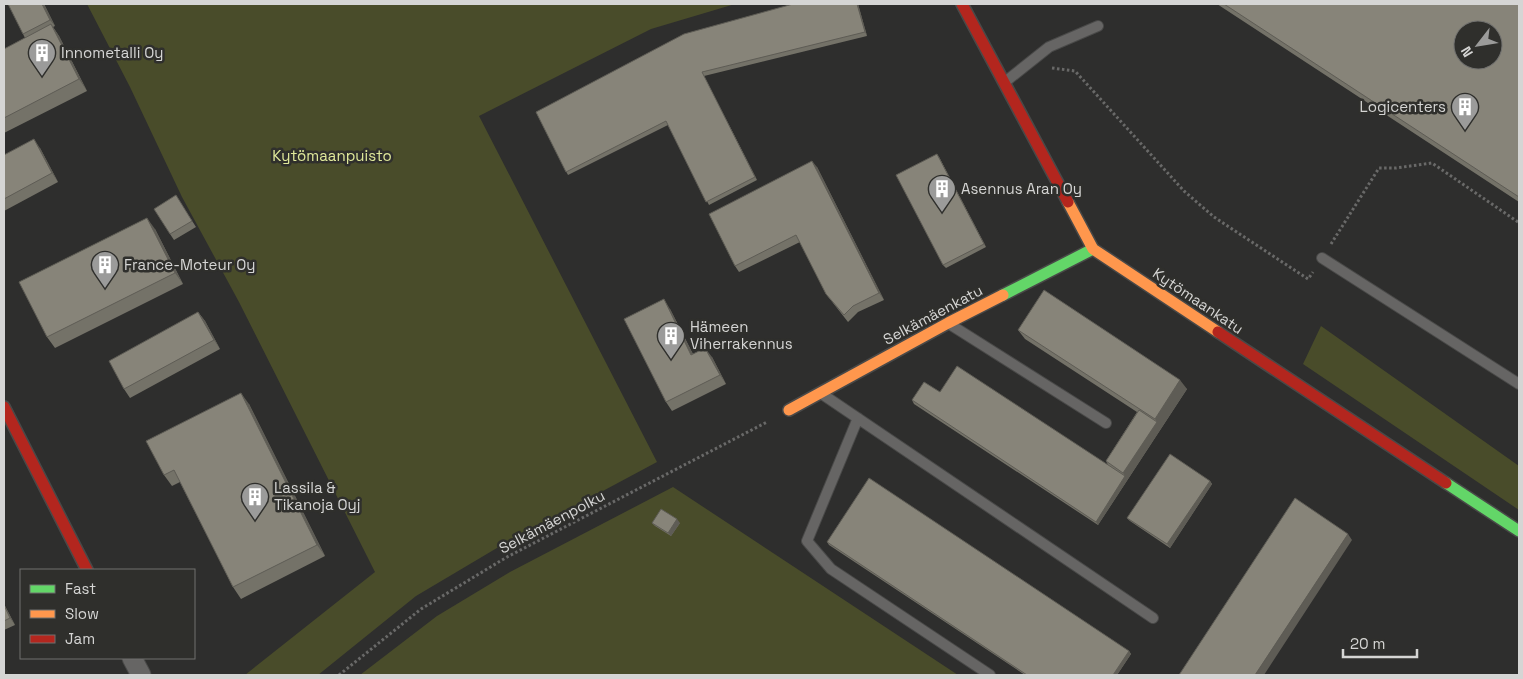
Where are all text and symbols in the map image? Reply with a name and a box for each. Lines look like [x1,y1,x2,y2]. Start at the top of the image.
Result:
north arrow [1453,20,1503,70]
building icon: Innometalli Oy [27,38,57,77]
place label: Innometalli Oy [61,43,163,62]
text: N [1457,43,1477,60]
building icon: Logicenters [1450,92,1480,131]
place label: Logicenters [1360,97,1446,116]
park label: Kytömaanpuisto [272,146,392,165]
building icon: Asennus Aran Oy [927,174,957,213]
place label: Asennus Aran Oy [961,179,1082,198]
building icon: France-Moteur Oy [90,250,120,289]
place label: France-Moteur Oy [124,255,255,274]
street label: Kytömaankatu [1149,263,1247,338]
street label: Selkämäenkatu [880,280,986,349]
place label: Hämeen Viherrakennus [690,317,793,353]
building icon: Hämeen Viherrakennus [656,321,686,360]
place label: Lassila & Tikanoja Oyj [274,478,360,514]
building icon: Lassila & Tikanoja Oyj [240,482,270,521]
street label: Selkämäenpolku [495,486,608,558]
legend [20,569,195,659]
text: Fast [65,579,96,598]
text: Slow [65,604,99,623]
scale bar [1343,626,1417,658]
text: Jam [65,629,95,648]
text: 20 m [1350,634,1385,653]

